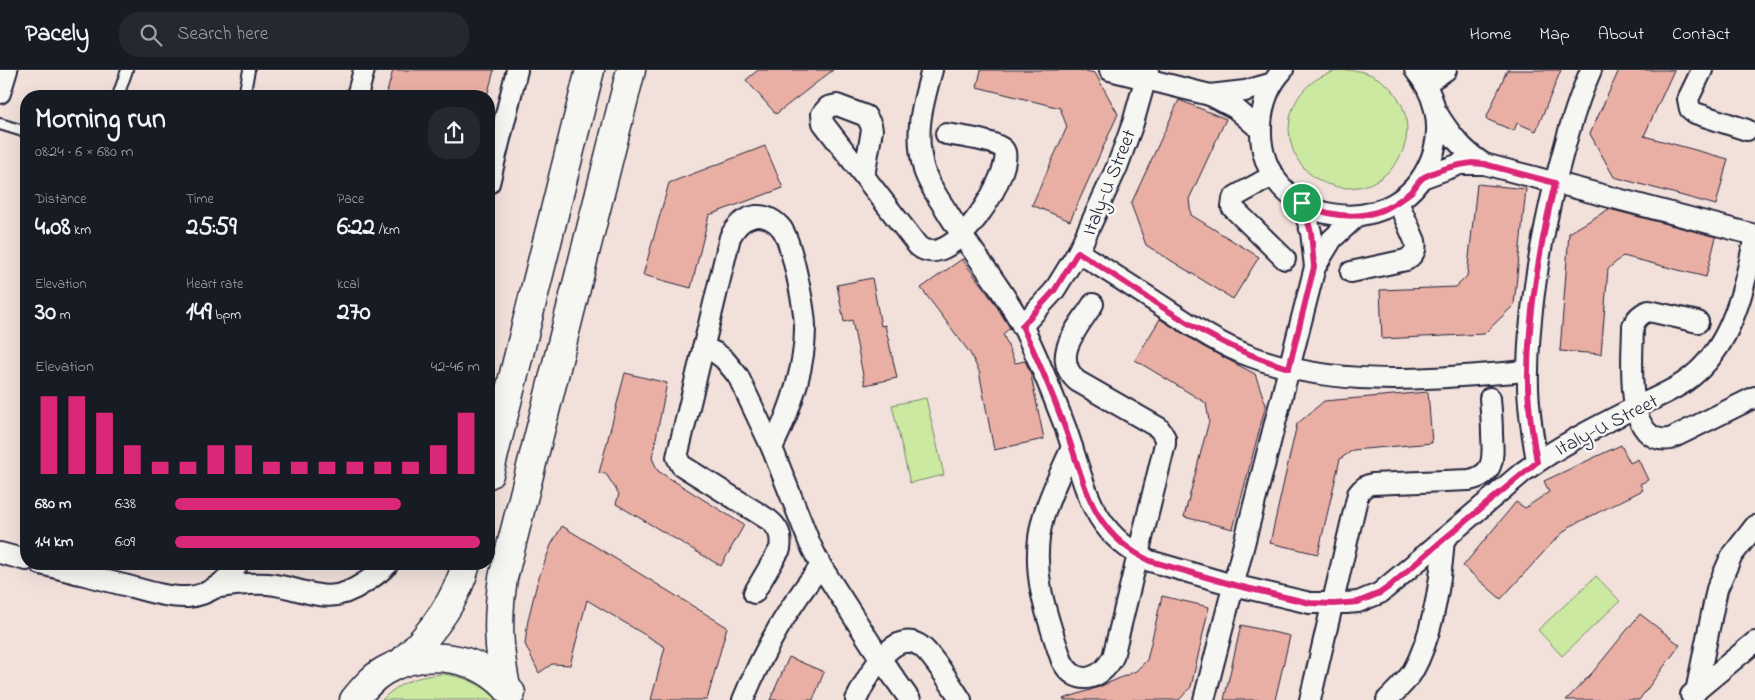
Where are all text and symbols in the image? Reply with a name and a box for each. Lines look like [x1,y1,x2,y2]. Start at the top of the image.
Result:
search box [119,12,469,57]
text: Pacely [25,17,89,52]
icon: search [137,21,165,49]
text: Search here [177,21,268,48]
text: Home [1470,22,1511,48]
text: Map [1539,22,1570,48]
text: About [1598,22,1644,48]
text: Contact [1672,22,1730,48]
text: Morning run [35,100,166,141]
button: share [428,107,480,159]
street label: Italy-U Street [1076,125,1145,240]
text: 08:24 · 6 × 680 m [35,140,133,164]
pin [1281,182,1323,224]
text: Distance [35,189,87,210]
text: Time [186,189,214,210]
text: Pace [337,189,364,210]
icon: arrive [1288,189,1316,217]
text: 4.08 [35,210,71,246]
text: 25:59 [186,210,237,246]
text: 6:22 [337,210,375,246]
text: km [71,220,91,241]
text: /km [375,220,400,241]
text: Elevation [35,274,86,295]
text: Heart rate [186,274,243,295]
text: kcal [337,274,359,295]
text: 30 [35,295,56,331]
text: 149 [186,295,212,331]
text: 270 [337,295,371,331]
text: m [56,305,71,326]
text: bpm [212,305,241,326]
text: Elevation [35,355,94,379]
text: 42–46 m [431,355,480,379]
street label: Italy-U Street [1551,388,1664,465]
text: 680 m [35,492,71,516]
text: 6:38 [115,492,136,516]
text: 1.4 km [35,530,73,554]
text: 6:09 [115,530,135,554]

